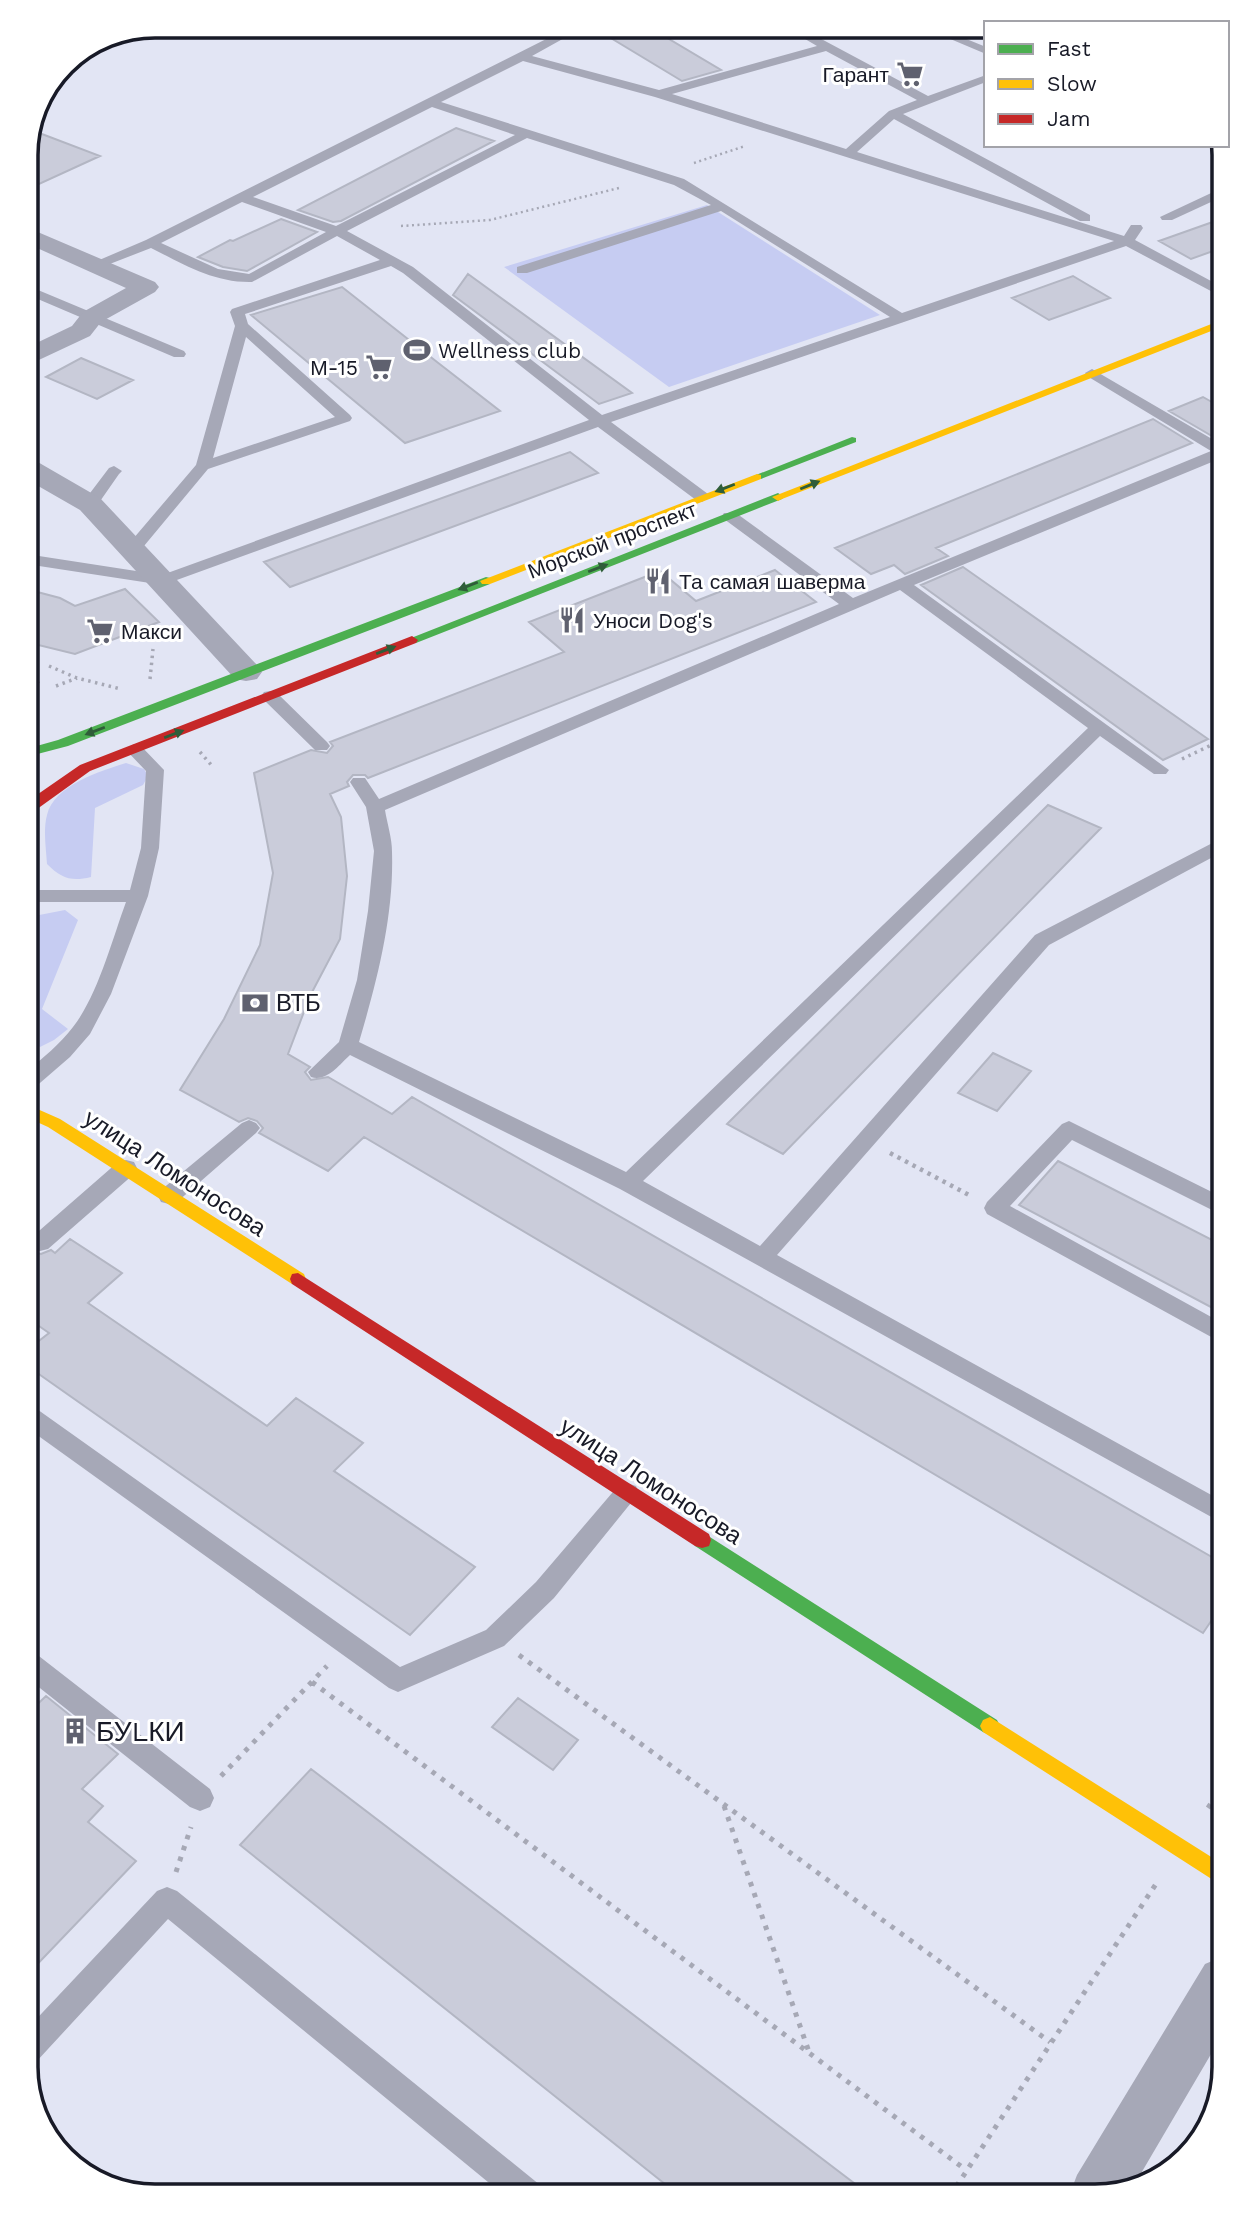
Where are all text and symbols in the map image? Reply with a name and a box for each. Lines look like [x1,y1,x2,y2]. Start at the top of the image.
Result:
legend [984,21,1229,147]
text: Fast [1047,36,1091,61]
supermarket icon: Гарант [895,59,925,89]
place label: Гарант [823,62,889,87]
text: Slow [1047,71,1097,96]
text: Jam [1047,106,1090,131]
sports icon: Wellness club [402,335,432,365]
place label: Wellness club [438,338,581,363]
supermarket icon: М-15 [364,352,394,382]
place label: М-15 [310,355,358,380]
one-way arrow [800,479,821,490]
one-way arrow [715,482,736,493]
street label: Морской проспект [524,496,700,584]
one-way arrow [588,562,609,573]
restaurant icon: Та самая шаверма [643,566,673,596]
place label: Та самая шаверма [679,569,866,594]
one-way arrow [458,581,479,592]
restaurant icon: Уноси Dog's [557,605,587,635]
place label: Уноси Dog's [593,608,713,633]
supermarket icon: Макси [85,616,115,646]
place label: Макси [121,619,182,644]
one-way arrow [376,645,397,656]
one-way arrow [84,726,105,737]
one-way arrow [164,728,185,739]
bank icon: ВТБ [240,988,270,1018]
place label: ВТБ [276,989,321,1017]
street label: улица Ломоносова [79,1104,272,1243]
street label: улица Ломоносова [555,1412,748,1551]
place label: БУLКИ [96,1715,185,1748]
building icon: БУLКИ [60,1716,90,1746]

